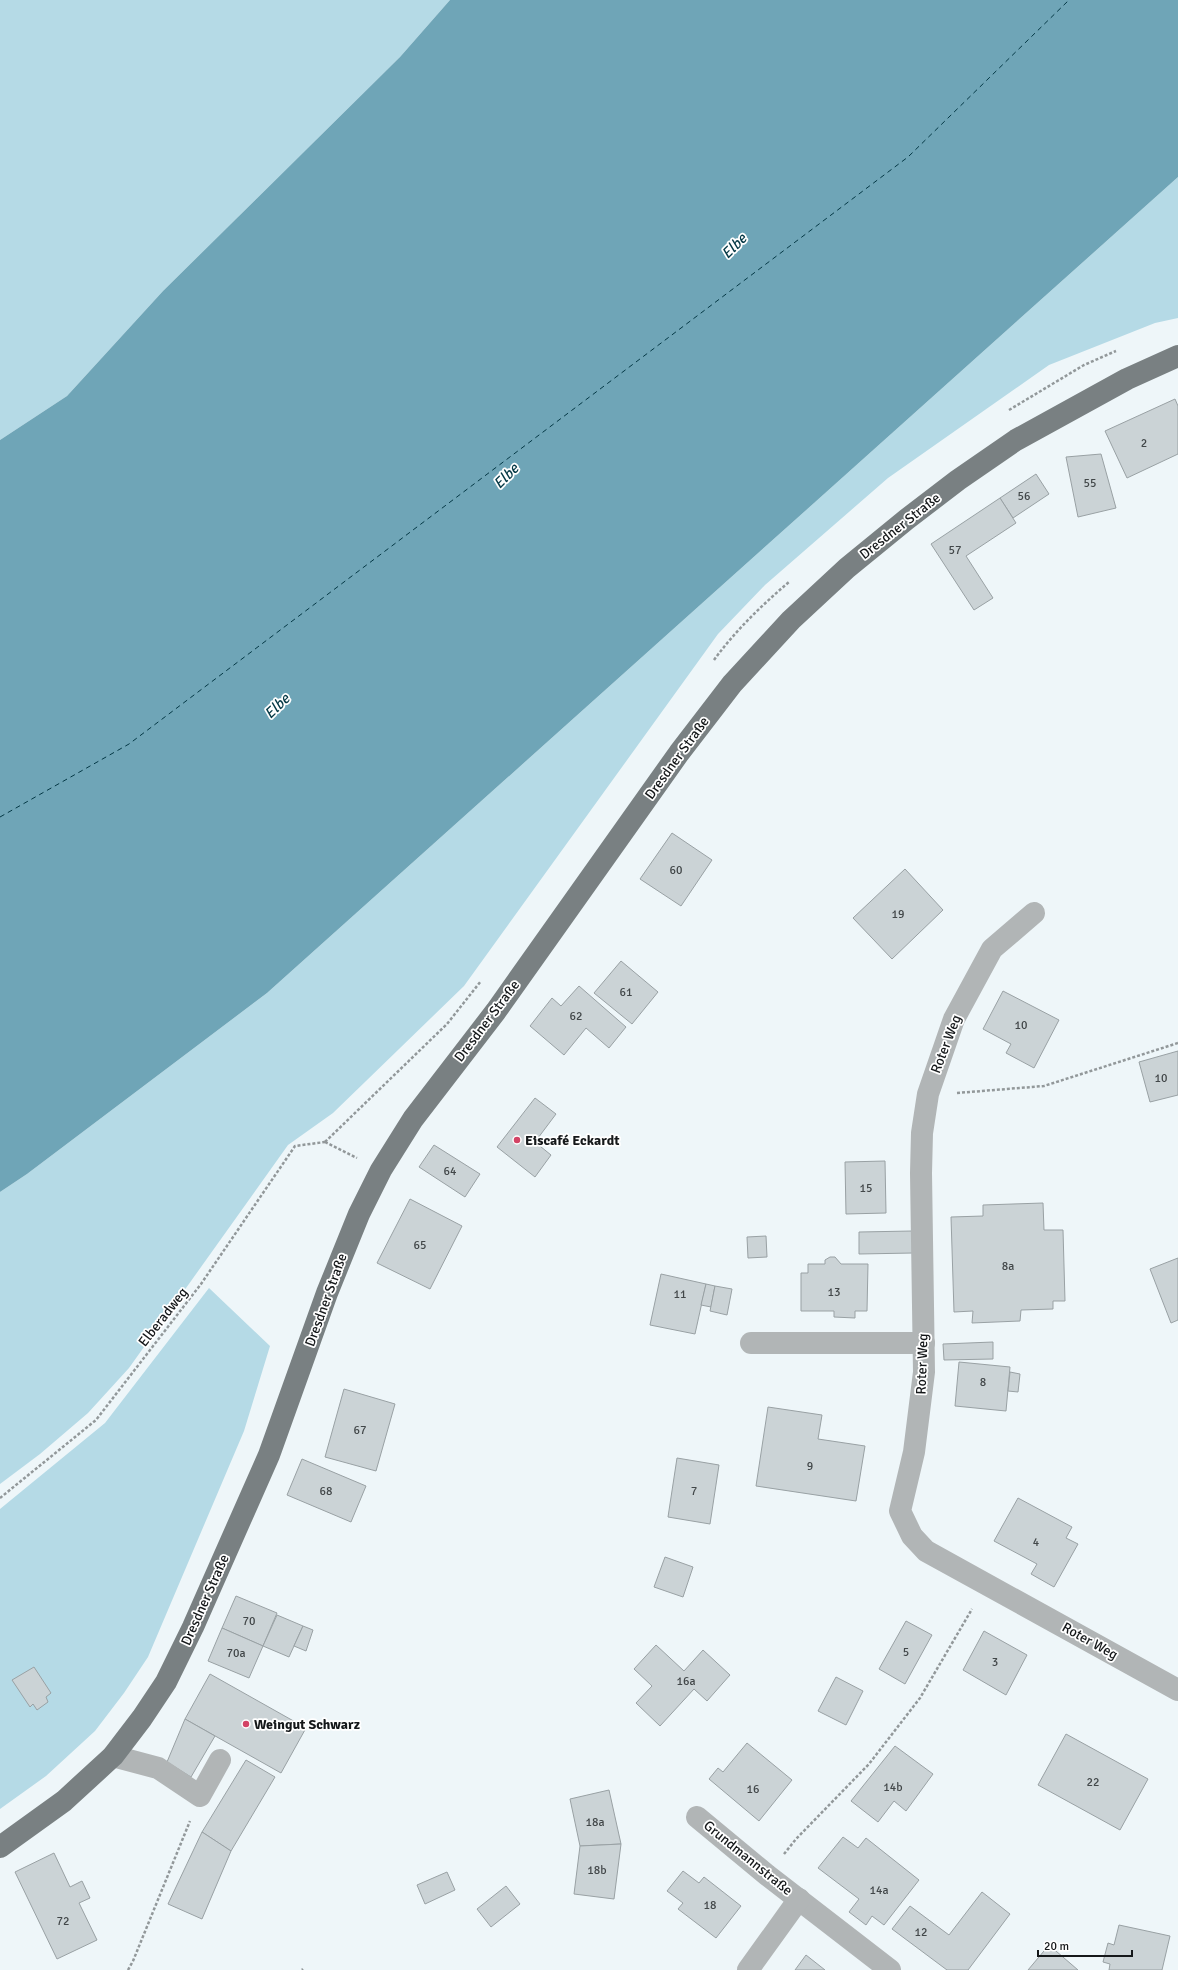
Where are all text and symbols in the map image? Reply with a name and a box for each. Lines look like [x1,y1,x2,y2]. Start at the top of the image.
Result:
water label: Elbe [718,229,751,262]
house number: 2 [1141,436,1147,451]
water label: Elbe [490,459,523,492]
house number: 55 [1084,476,1096,491]
street label: Dresdner Straße [856,489,944,563]
house number: 56 [1018,489,1030,504]
house number: 57 [949,543,961,558]
water label: Elbe [261,689,295,722]
street label: Dresdner Straße [641,713,713,803]
house number: 60 [670,863,682,878]
house number: 19 [892,907,904,922]
street label: Dresdner Straße [451,977,523,1065]
house number: 61 [620,985,632,1000]
house number: 62 [570,1009,582,1024]
street label: Roter Weg [927,1012,965,1076]
house number: 10 [1015,1018,1027,1033]
house number: 10 [1155,1071,1167,1086]
place label: Eiscafé Eckardt [525,1132,620,1149]
marker: Eiscafé Eckardt [512,1135,522,1145]
house number: 64 [444,1164,457,1179]
house number: 15 [860,1181,872,1196]
house number: 65 [414,1238,426,1253]
street label: Dresdner Straße [301,1251,351,1349]
house number: 8a [1002,1259,1014,1274]
street label: Elberadweg [135,1284,191,1350]
house number: 13 [828,1285,840,1300]
house number: 11 [674,1287,686,1302]
street label: Roter Weg [912,1333,932,1395]
house number: 8 [980,1375,986,1390]
house number: 67 [354,1423,366,1438]
house number: 9 [807,1459,813,1474]
house number: 68 [320,1484,332,1499]
house number: 7 [691,1484,697,1499]
house number: 4 [1033,1535,1040,1550]
street label: Dresdner Straße [177,1552,233,1648]
house number: 70 [243,1614,255,1629]
street label: Roter Weg [1059,1619,1121,1663]
house number: 5 [903,1645,909,1660]
house number: 70a [226,1646,246,1661]
house number: 3 [992,1655,998,1670]
house number: 16a [676,1674,696,1689]
place label: Weingut Schwarz [254,1716,360,1733]
marker: Weingut Schwarz [241,1719,251,1729]
house number: 22 [1087,1775,1099,1790]
house number: 14b [883,1780,903,1795]
house number: 16 [747,1782,759,1797]
house number: 18a [585,1815,605,1830]
street label: Grundmannstraße [700,1817,796,1899]
house number: 18b [587,1863,607,1878]
house number: 14a [869,1883,889,1898]
house number: 18 [704,1898,716,1913]
house number: 72 [57,1914,69,1929]
house number: 12 [915,1925,927,1940]
scale bar [1038,1932,1132,1958]
text: 20 m [1044,1939,1069,1954]

